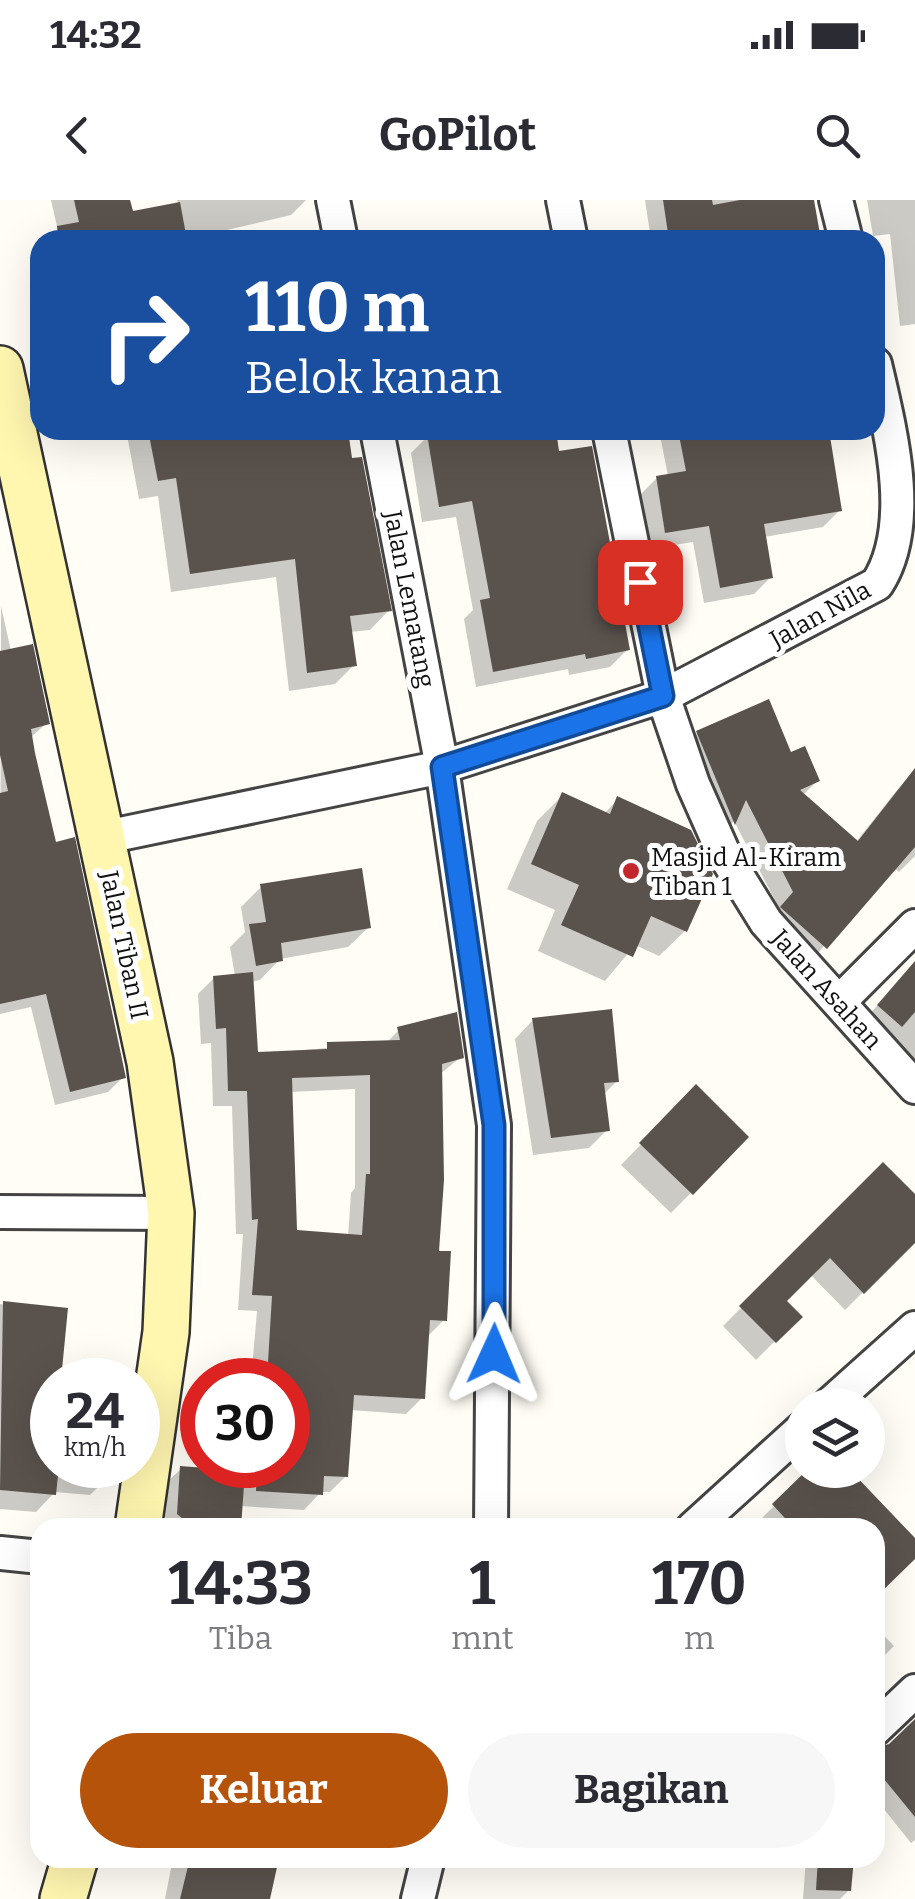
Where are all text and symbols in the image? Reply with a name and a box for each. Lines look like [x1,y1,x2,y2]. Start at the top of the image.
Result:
text: 14:32 [50,12,142,58]
icon: back [50,108,105,163]
text: GoPilot [379,108,536,162]
icon: search [810,108,865,163]
text: 110 m [245,266,429,350]
icon: right [80,270,210,400]
text: Belok kanan [245,351,502,405]
street label: Jalan Lematang [377,507,441,690]
pin [598,540,683,625]
icon: arrive [613,555,668,610]
street label: Jalan Nila [764,575,876,655]
place label: Masjid Al-Kiram Tiban 1 [651,843,841,902]
marker: Masjid Al-Kiram Tiban 1 [620,860,642,882]
street label: Jalan Tiban II [93,867,154,1022]
street label: Jalan Asahan [764,923,888,1056]
position arrow [442,1302,546,1406]
speed limit sign: 30 [180,1358,310,1488]
text: 24 [66,1381,124,1441]
map controls [785,1388,885,1488]
button: layers [785,1388,885,1488]
text: km/h [64,1433,126,1463]
text: 14:33 [168,1548,313,1620]
text: 1 [469,1548,495,1620]
text: 170 [652,1548,747,1620]
text: Tiba [209,1619,272,1657]
text: mnt [451,1619,514,1657]
text: m [684,1619,715,1657]
button: Keluar [80,1733,448,1848]
button: Bagikan [468,1733,835,1848]

